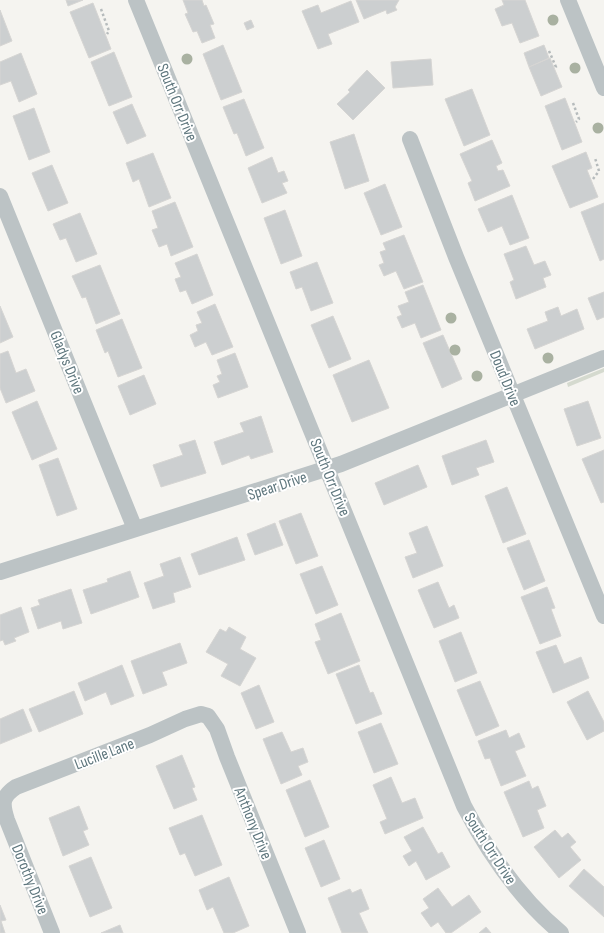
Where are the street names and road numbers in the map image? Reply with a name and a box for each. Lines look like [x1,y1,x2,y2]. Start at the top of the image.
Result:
street label: South Orr Drive [152,61,201,144]
street label: Gladys Drive [45,328,88,397]
street label: Doud Drive [485,348,524,409]
street label: South Orr Drive [305,436,354,519]
street label: Spear Drive [245,468,309,505]
street label: Lucille Lane [72,734,137,774]
street label: Anthony Drive [229,784,276,862]
street label: South Orr Drive [459,809,520,888]
street label: Dorothy Drive [7,842,52,917]

